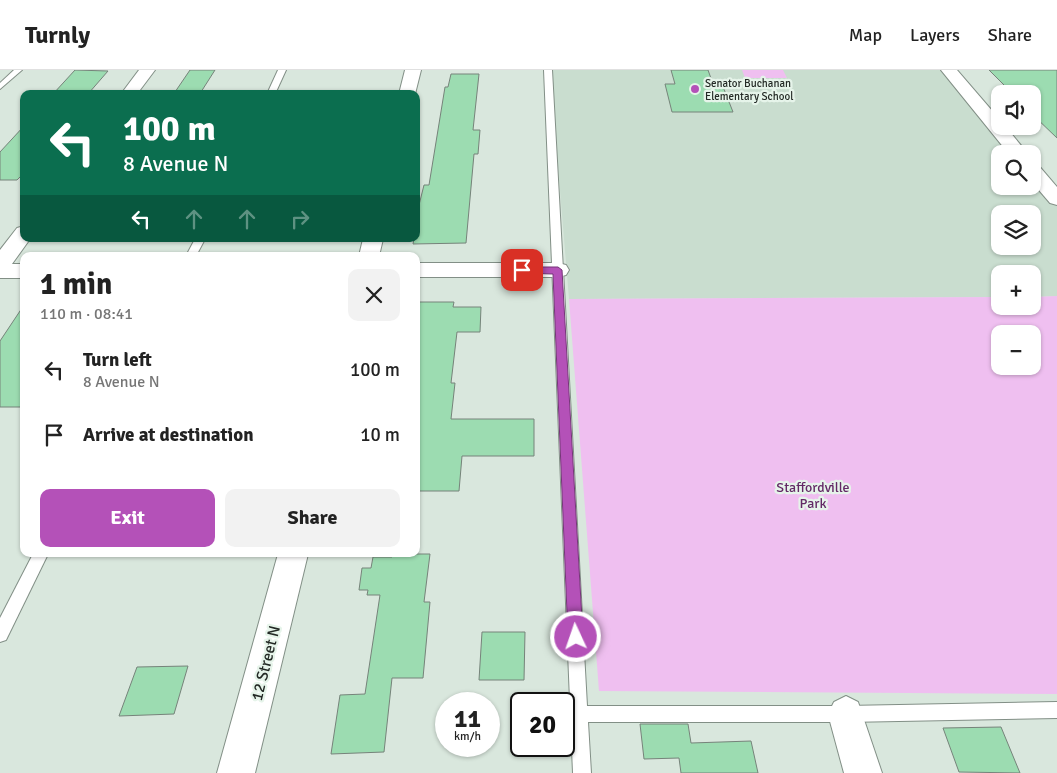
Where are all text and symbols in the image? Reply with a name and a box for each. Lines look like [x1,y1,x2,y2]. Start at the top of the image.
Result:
text: Turnly [25,20,90,50]
text: Map [849,24,882,46]
text: Layers [910,24,960,46]
text: Share [988,24,1032,46]
place label: Senator Buchanan Elementary School [705,77,793,103]
marker: Senator Buchanan Elementary School [689,83,701,95]
map controls [991,85,1041,375]
button: sound [991,85,1041,135]
text: 100 m [123,107,216,150]
icon: left [40,110,105,175]
button: search [991,145,1041,195]
text: 8 Avenue N [123,150,228,177]
icon: left [127,205,155,233]
icon: ahead [180,205,208,233]
icon: ahead [233,205,261,233]
icon: right [286,205,314,233]
button: layers [991,205,1041,255]
pin [501,249,543,291]
icon: arrive [508,256,536,284]
button: + [991,265,1041,315]
text: 1 min [40,266,112,303]
button: close [348,269,400,321]
text: 110 m · 08:41 [40,304,133,324]
button: − [991,325,1041,375]
text: Turn left [83,348,152,372]
icon: left [40,356,68,384]
text: 100 m [350,358,400,382]
text: 8 Avenue N [83,372,160,392]
icon: arrive [40,421,68,449]
text: Arrive at destination [83,423,254,447]
text: 10 m [360,423,400,447]
park label: Staffordville Park [776,479,850,512]
button: Exit [40,489,215,547]
button: Share [225,489,400,547]
position arrow [549,610,601,662]
street label: 12 Street N [247,624,285,703]
speed limit sign: 20 [510,692,575,757]
text: 11 [454,703,481,734]
text: km/h [454,729,481,744]

